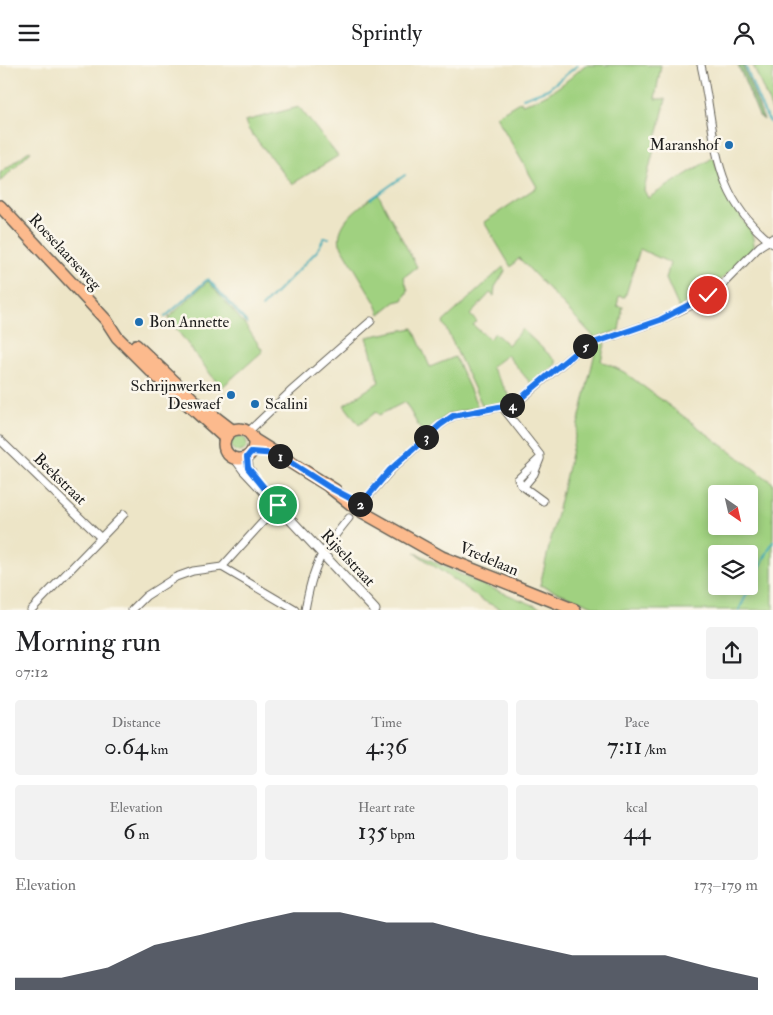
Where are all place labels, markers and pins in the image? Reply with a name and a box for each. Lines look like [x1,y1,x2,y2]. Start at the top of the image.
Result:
place label: Maranshof [650,135,722,155]
marker: Maranshof [723,139,735,151]
pin [687,274,729,316]
place label: Bon Annette [149,312,230,332]
marker: Bon Annette [133,316,145,328]
pin: 5 [572,333,598,359]
place label: Schrijnwerken Deswaef [131,376,224,414]
marker: Schrijnwerken Deswaef [225,389,237,401]
pin: 4 [500,393,524,417]
place label: Scalini [265,394,308,414]
marker: Scalini [249,398,261,410]
pin: 3 [414,425,438,449]
pin: 1 [268,443,292,469]
pin [257,484,299,526]
pin: 2 [348,491,372,517]

